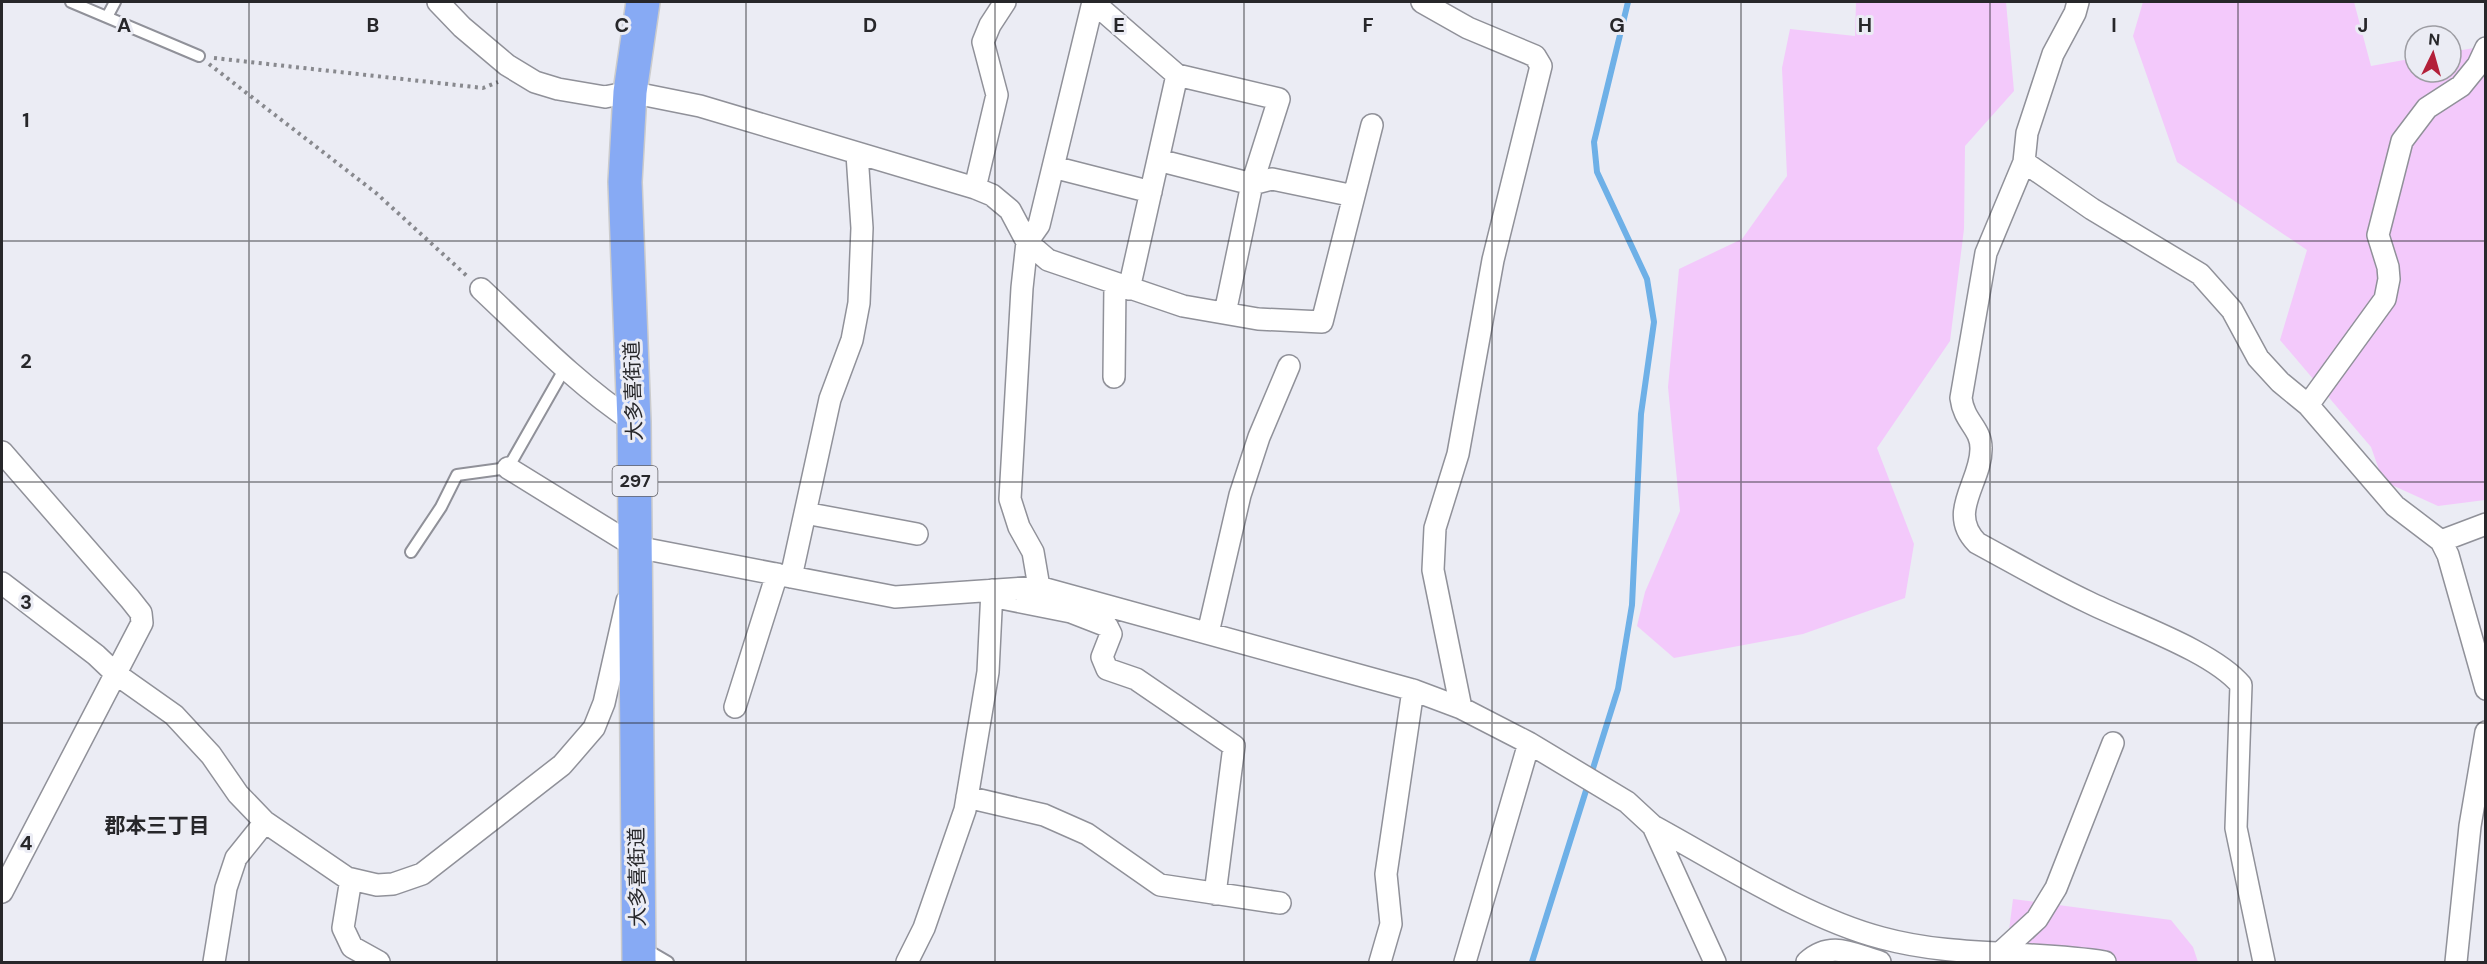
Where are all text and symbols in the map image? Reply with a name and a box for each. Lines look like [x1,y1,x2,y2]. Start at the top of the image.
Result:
text: A [117,12,131,38]
text: B [367,12,379,38]
text: C [615,12,629,38]
text: D [863,12,877,38]
text: E [1113,12,1125,38]
text: F [1362,12,1374,38]
text: G [1609,12,1625,38]
text: H [1858,12,1872,38]
text: I [2111,12,2117,38]
text: J [2358,12,2368,38]
north arrow [2403,24,2463,84]
text: N [2428,29,2441,51]
text: 1 [22,107,30,133]
street label: 大多喜街道 [618,341,648,441]
text: 2 [20,348,32,374]
road number: 297 [612,466,658,496]
text: 3 [20,589,32,615]
district label: 郡本三丁目 [105,812,210,840]
street label: 大多喜街道 [623,827,651,927]
text: 4 [20,830,33,856]

